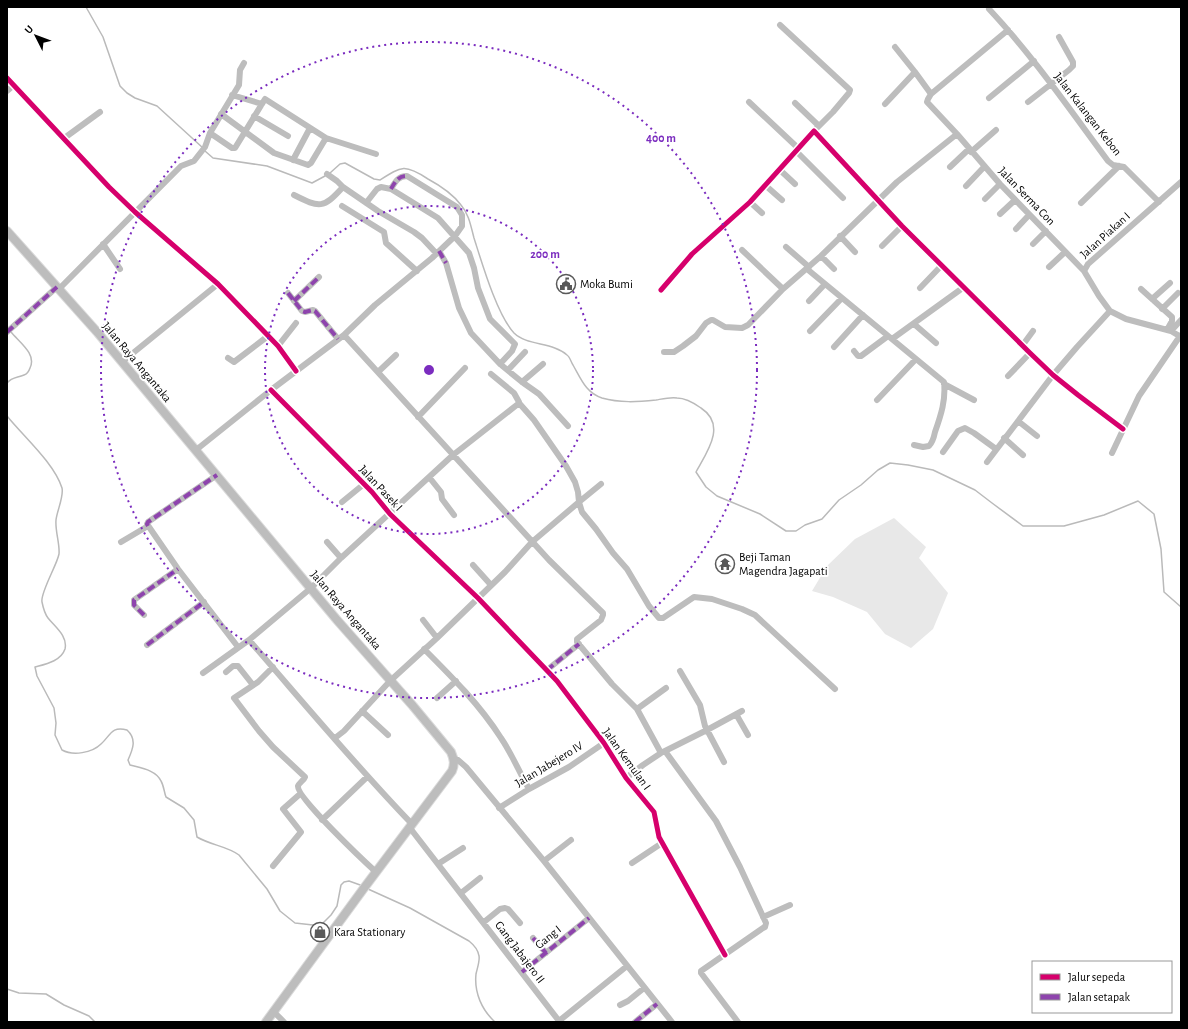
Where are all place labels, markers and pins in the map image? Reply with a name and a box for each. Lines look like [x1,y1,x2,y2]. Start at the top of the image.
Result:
public building icon: Moka Bumi [555,273,577,295]
place label: Moka Bumi [580,278,633,290]
centre of rings [422,363,436,377]
place label: Beji Taman Magendra Jagapati [739,551,828,577]
temple icon: Beji Taman Magendra Jagapati [714,553,736,575]
shop icon: Kara Stationary [309,921,331,943]
place label: Kara Stationary [334,926,405,939]

